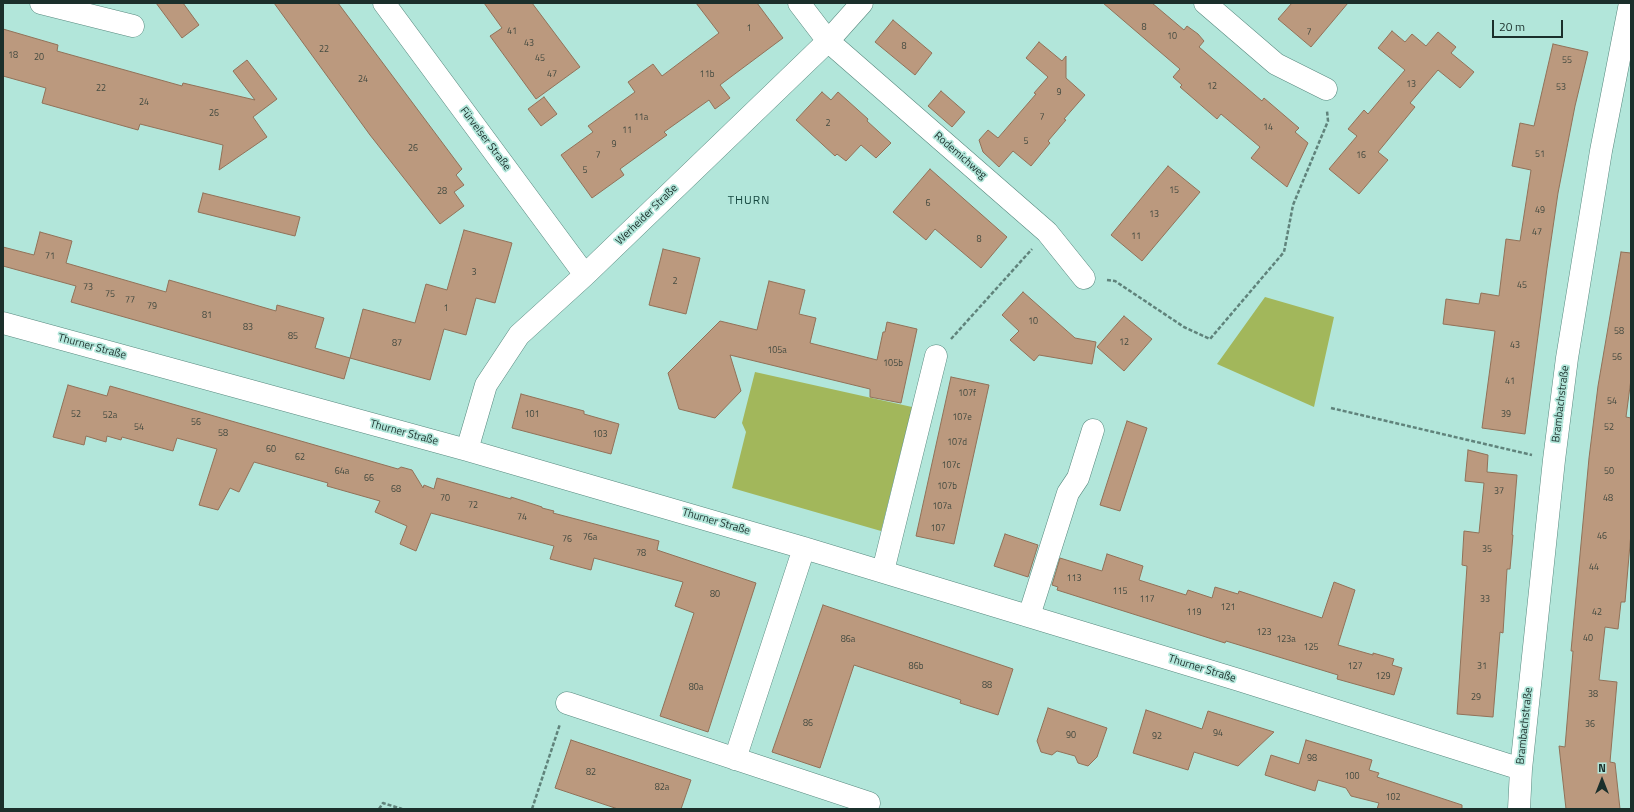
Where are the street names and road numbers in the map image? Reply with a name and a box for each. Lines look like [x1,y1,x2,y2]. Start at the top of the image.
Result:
street label: Fürvelser Straße [457,105,513,173]
street label: Rodemichweg [931,129,989,183]
street label: Werheider Straße [613,182,681,248]
street label: Thurner Straße [57,332,127,362]
street label: Brambachstraße [1550,365,1572,443]
street label: Thurner Straße [369,418,439,448]
street label: Thurner Straße [681,506,751,538]
street label: Thurner Straße [1167,652,1237,686]
street label: Brambachstraße [1514,687,1536,765]

